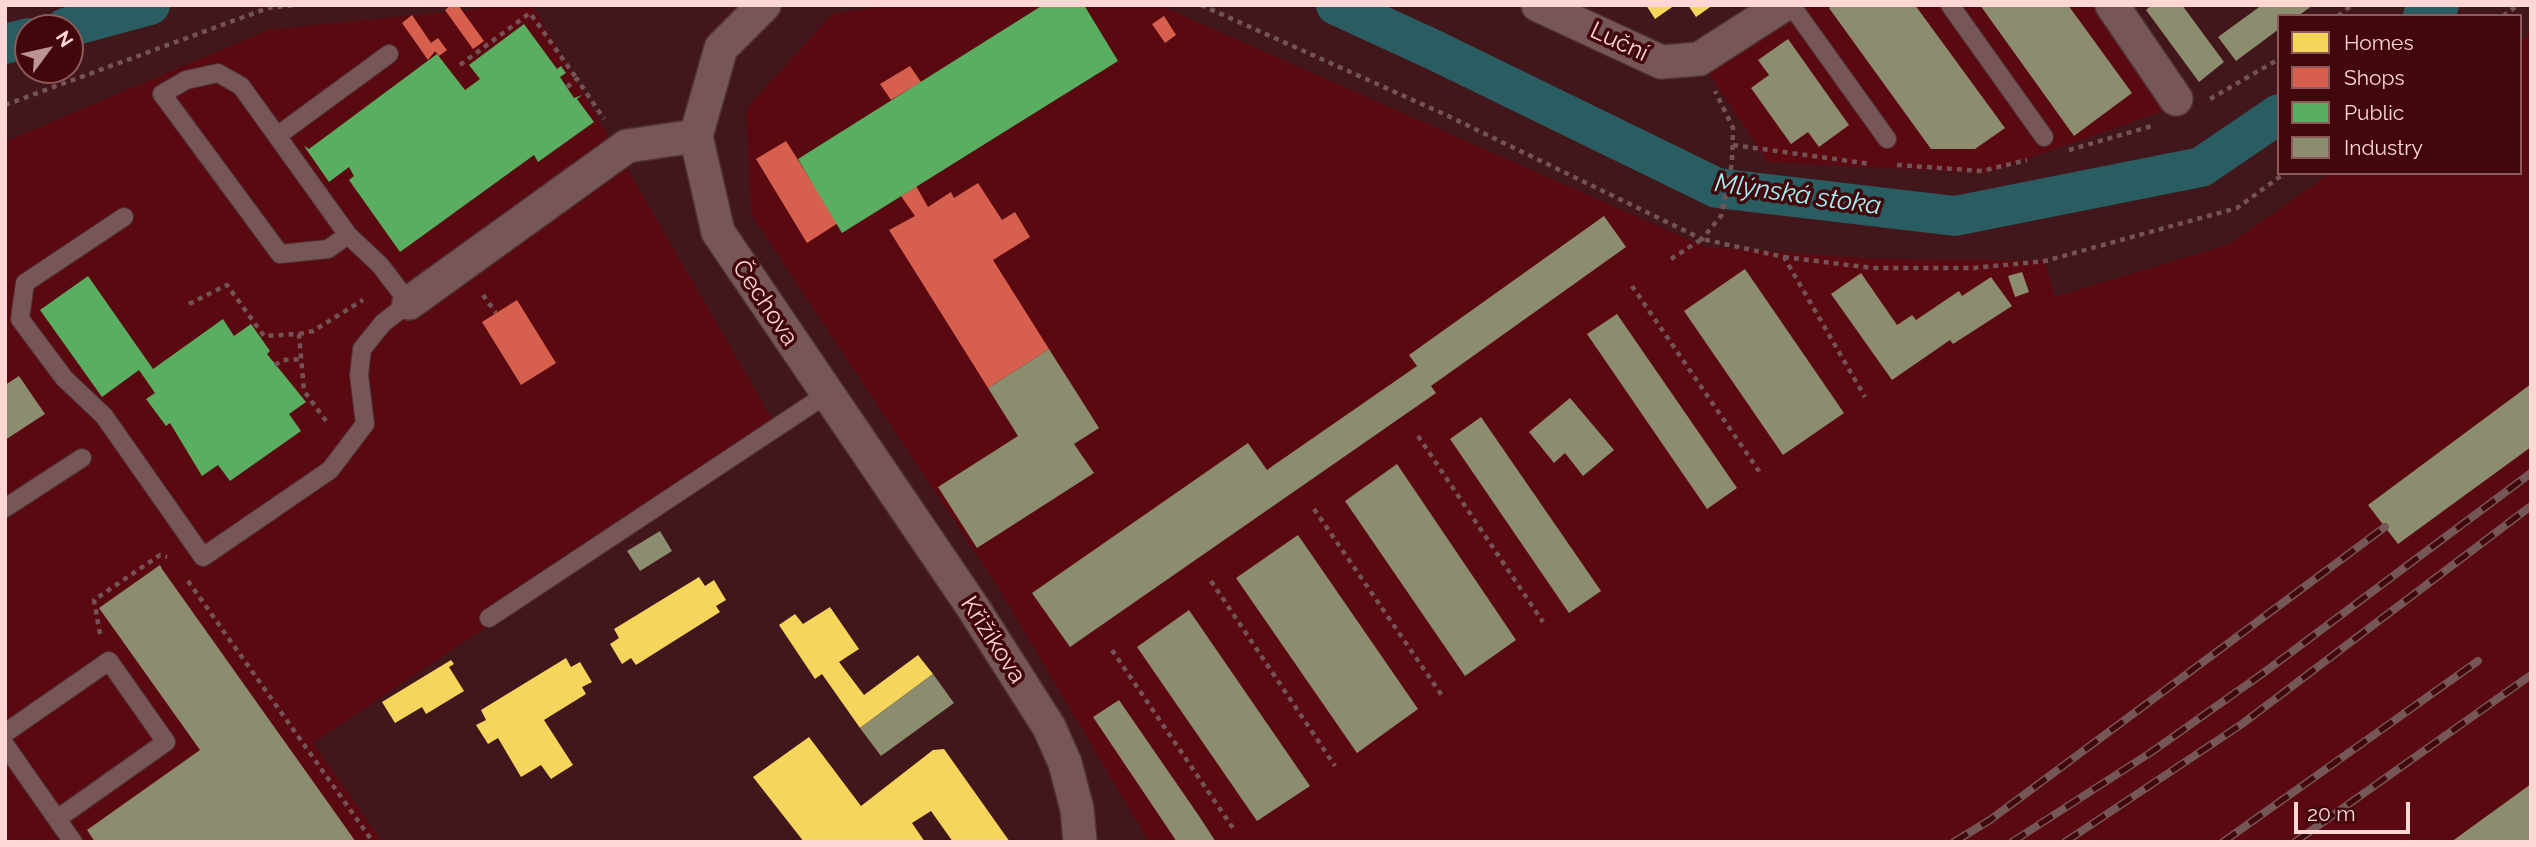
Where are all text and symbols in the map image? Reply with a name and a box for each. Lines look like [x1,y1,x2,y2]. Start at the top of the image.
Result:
north arrow [14,14,84,84]
legend [2277,14,2522,175]
street label: Luční [1585,16,1653,68]
text: N [52,27,78,51]
text: Homes [2344,30,2414,55]
text: Shops [2344,65,2405,90]
text: Public [2344,100,2404,125]
text: Industry [2344,135,2423,160]
water label: Mlýnská stoka [1713,168,1883,222]
street label: Čechova [726,255,804,351]
street label: Křižíkova [954,591,1032,689]
scale bar [2298,788,2414,832]
text: 20 m [2307,801,2355,826]

